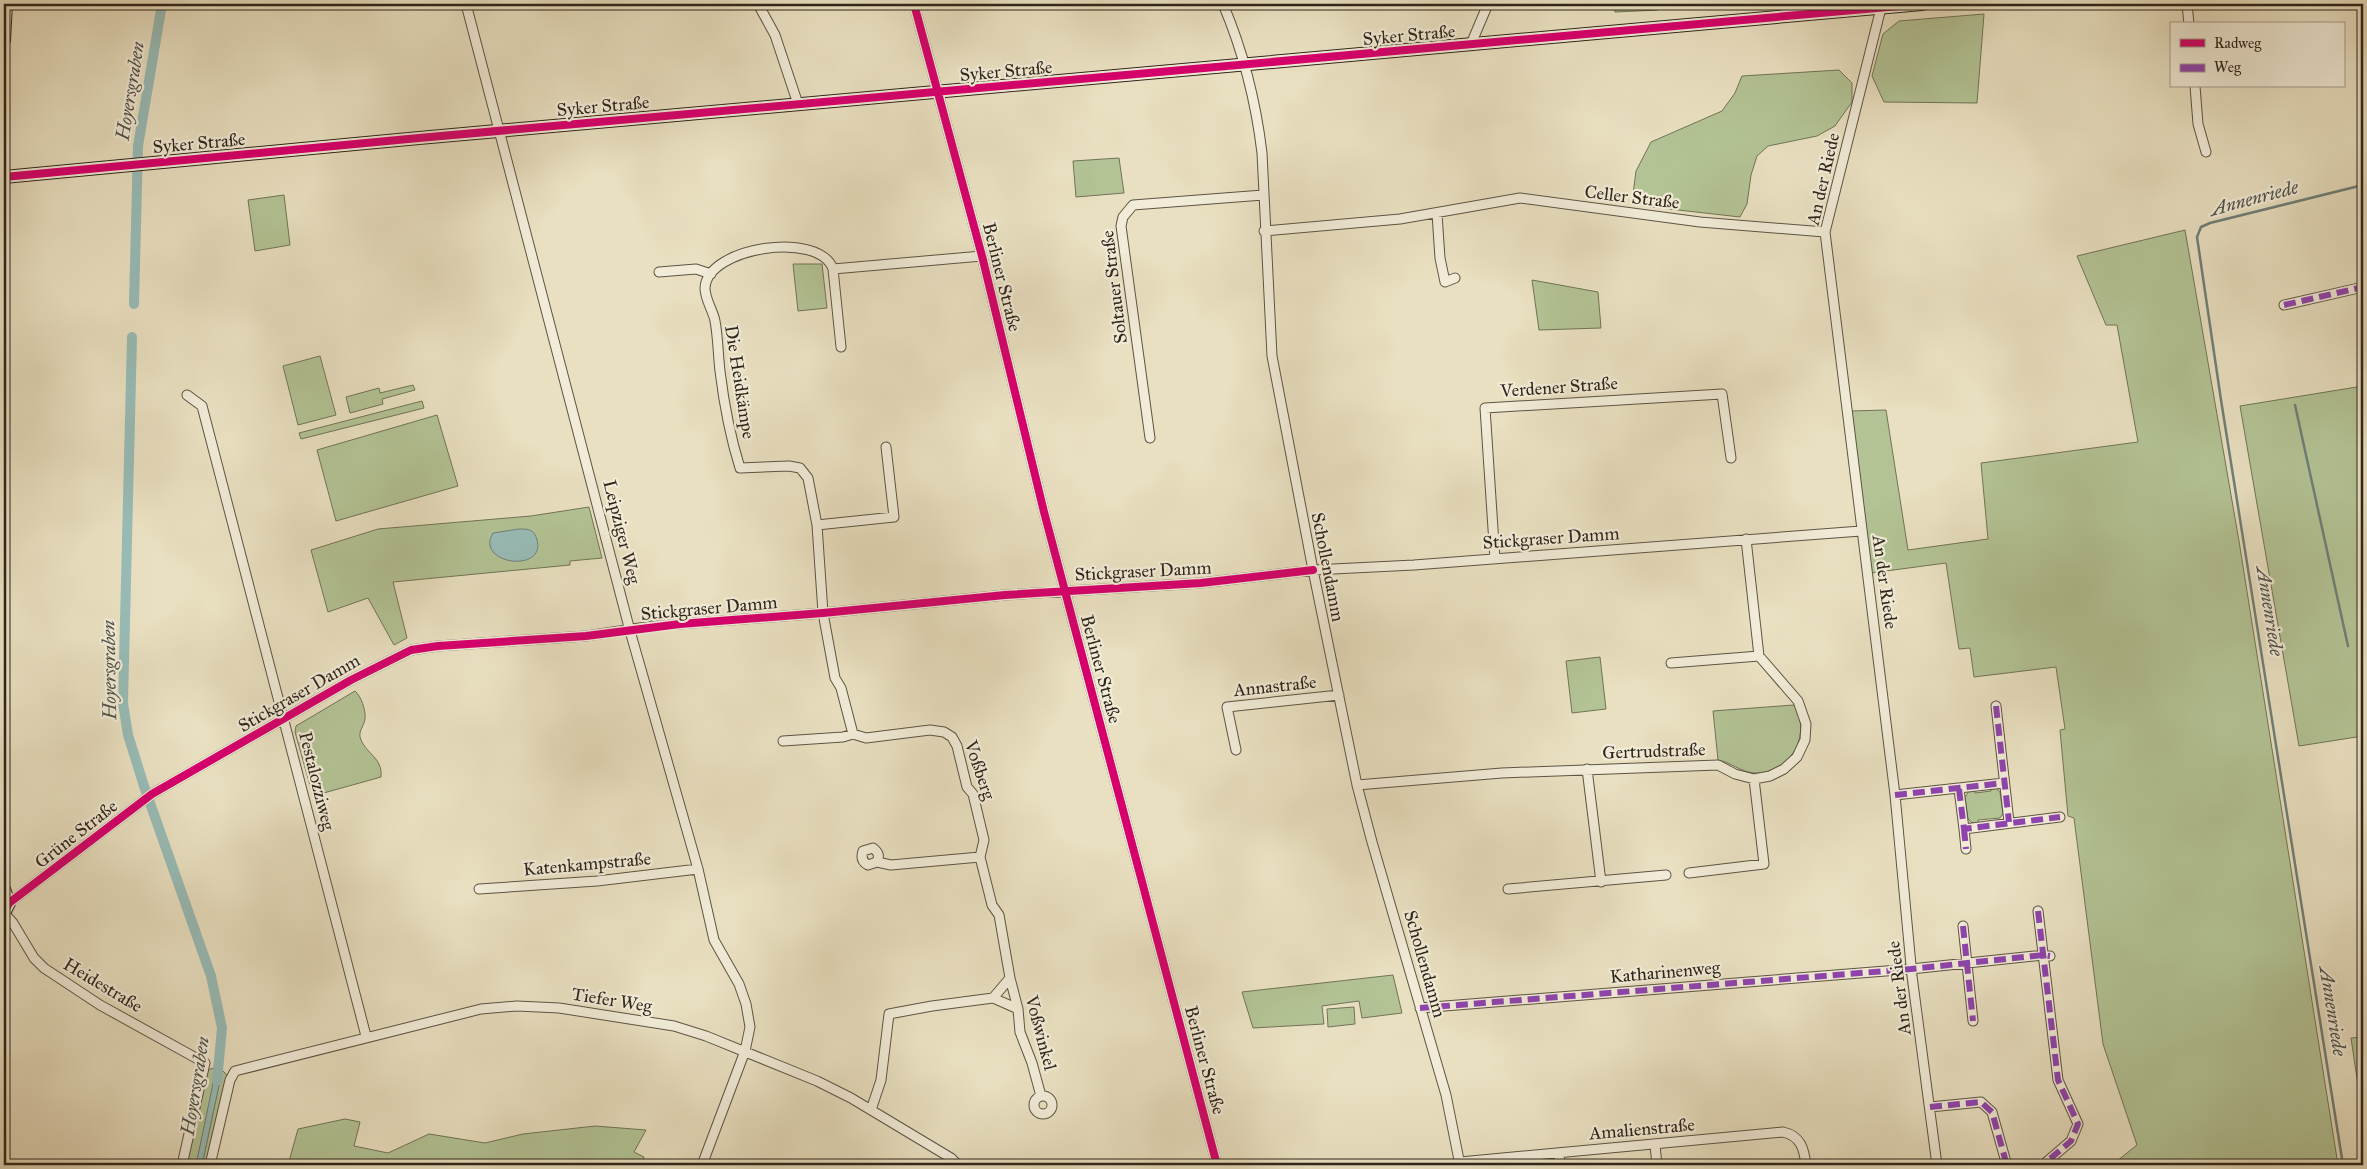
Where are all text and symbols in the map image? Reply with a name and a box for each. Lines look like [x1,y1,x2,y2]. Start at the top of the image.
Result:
street label: Syker Straße [1362,20,1456,50]
legend [2170,22,2344,88]
text: Radweg [2214,34,2262,52]
water label: Hoyersgraben [111,40,149,143]
street label: Syker Straße [959,56,1053,86]
text: Weg [2214,58,2242,76]
street label: Syker Straße [556,91,650,121]
street label: Syker Straße [152,128,246,158]
street label: An der Riede [1801,131,1844,228]
water label: Annenriede [2205,175,2302,221]
street label: Celler Straße [1583,180,1681,214]
street label: Berliner Straße [978,220,1026,334]
street label: Soltauer Straße [1096,229,1132,345]
street label: Die Heidkämpe [720,324,760,440]
street label: Verdener Straße [1499,372,1618,402]
street label: Leipziger Weg [597,478,646,587]
street label: Schollendamm [1307,511,1349,623]
street label: Stickgraser Damm [1482,522,1620,555]
street label: An der Riede [1867,533,1902,630]
street label: Stickgraser Damm [1074,556,1212,587]
water label: Annenriede [2251,563,2289,658]
street label: Stickgraser Damm [640,591,778,626]
street label: Berliner Straße [1076,612,1126,726]
water label: Hoyersgraben [97,620,121,721]
street label: Stickgraser Damm [234,649,364,738]
street label: Annastraße [1231,671,1318,701]
street label: Pestalozziweg [293,729,340,833]
street label: Voßberg [958,737,1001,803]
street label: Gertrudstraße [1602,738,1706,764]
street label: Grüne Straße [30,795,122,873]
street label: Katenkampstraße [522,847,652,881]
street label: Schollendamm [1399,908,1451,1020]
street label: An der Riede [1882,940,1916,1037]
street label: Heidestraße [59,953,147,1017]
street label: Katharinenweg [1609,956,1722,989]
water label: Annenriede [2314,963,2352,1058]
street label: Tiefer Weg [570,983,654,1018]
street label: Voßwinkel [1020,992,1062,1073]
street label: Berliner Straße [1180,1003,1230,1117]
water label: Hoyersgraben [176,1035,214,1138]
street label: Amalienstraße [1587,1113,1696,1145]

